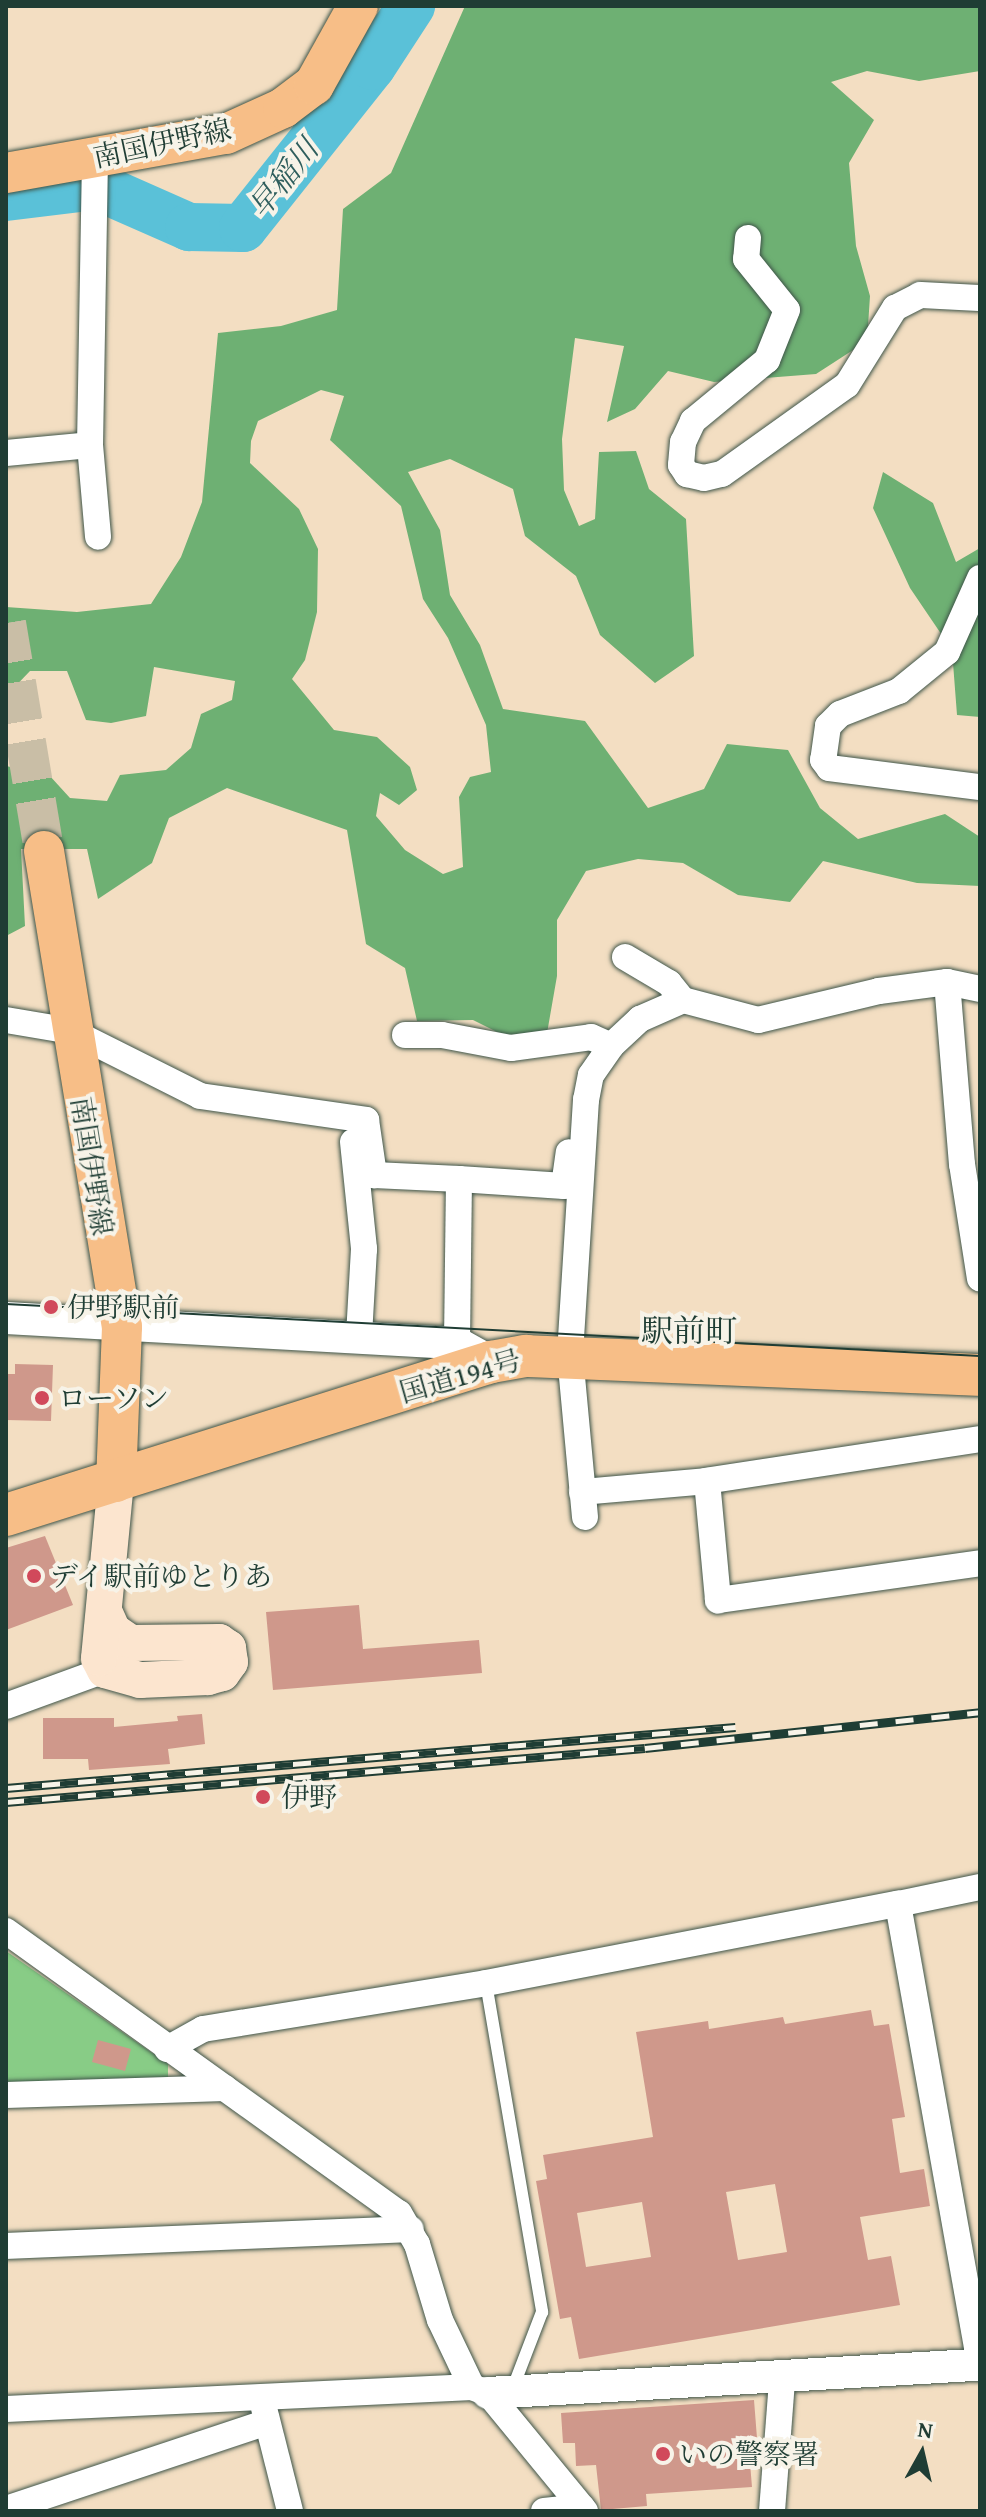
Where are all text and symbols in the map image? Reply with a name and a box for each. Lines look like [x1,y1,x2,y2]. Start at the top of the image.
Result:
street label: 南国伊野線 [90,112,234,174]
water label: 早稲川 [241,132,325,224]
street label: 南国伊野線 [64,1094,120,1238]
place label: 伊野駅前 [67,1290,179,1324]
marker: 伊野駅前 [42,1298,60,1316]
district label: 駅前町 [641,1312,737,1350]
street label: 国道194号 [396,1343,524,1409]
place label: ローソン [58,1381,170,1415]
marker: ローソン [33,1389,51,1407]
place label: デイ駅前ゆとりあ [50,1559,274,1593]
marker: デイ駅前ゆとりあ [25,1567,43,1585]
place label: 伊野 [281,1780,337,1814]
marker: 伊野 [252,1786,274,1808]
text: N [916,2412,935,2446]
north arrow [882,2413,962,2493]
place label: いの警察署 [679,2437,819,2471]
marker: いの警察署 [654,2445,672,2463]

